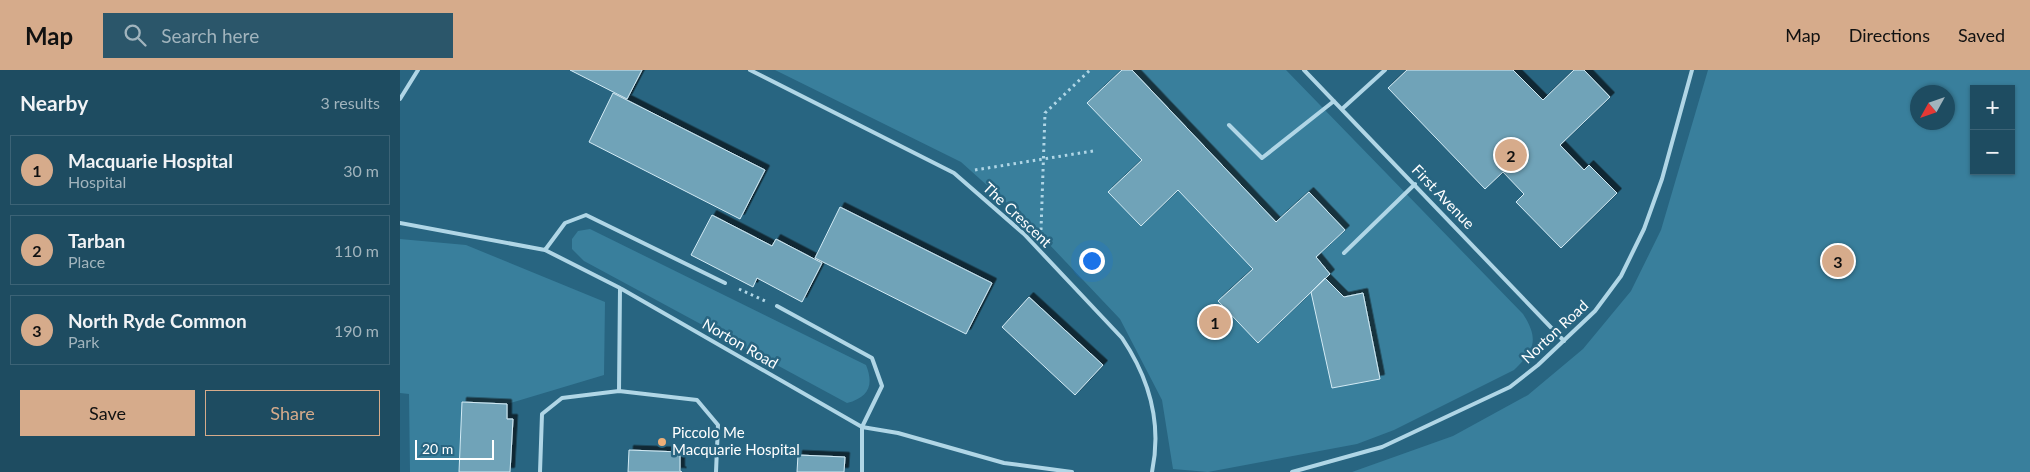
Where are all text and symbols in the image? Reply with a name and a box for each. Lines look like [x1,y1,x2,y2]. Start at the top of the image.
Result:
search box [103,13,453,58]
text: Map [25,21,73,50]
icon: search [121,21,149,49]
text: Search here [161,24,259,47]
text: Map [1785,24,1821,46]
text: Directions [1849,24,1930,46]
text: Saved [1958,24,2005,46]
north arrow [1910,85,1955,130]
map controls [1970,85,2015,175]
button: + [1970,85,2015,130]
text: Nearby [20,90,88,115]
text: 3 results [320,93,380,112]
button: − [1970,130,2015,175]
pin: 2 [1495,136,1527,174]
text: Macquarie Hospital [68,149,233,172]
street label: First Avenue [1409,160,1479,232]
text: 1 [32,161,42,180]
text: 30 m [343,161,379,180]
text: Hospital [68,172,126,191]
street label: The Crescent [980,178,1056,251]
text: Tarban [68,229,125,252]
text: 2 [32,241,42,260]
text: 110 m [334,241,379,260]
pin: 3 [1822,242,1854,280]
your location [1079,248,1105,274]
text: Place [68,252,105,271]
street label: Norton Road [1517,296,1591,367]
pin: 1 [1199,303,1231,341]
text: North Ryde Common [68,309,247,332]
street label: Norton Road [699,314,782,372]
text: 3 [32,321,42,340]
text: 190 m [334,321,379,340]
text: Park [68,332,99,351]
button: Save [20,390,195,436]
button: Share [205,390,380,436]
place label: Piccolo Me Macquarie Hospital [672,423,800,458]
marker: Piccolo Me Macquarie Hospital [656,436,668,448]
scale bar [415,437,494,460]
text: 20 m [422,440,453,457]

